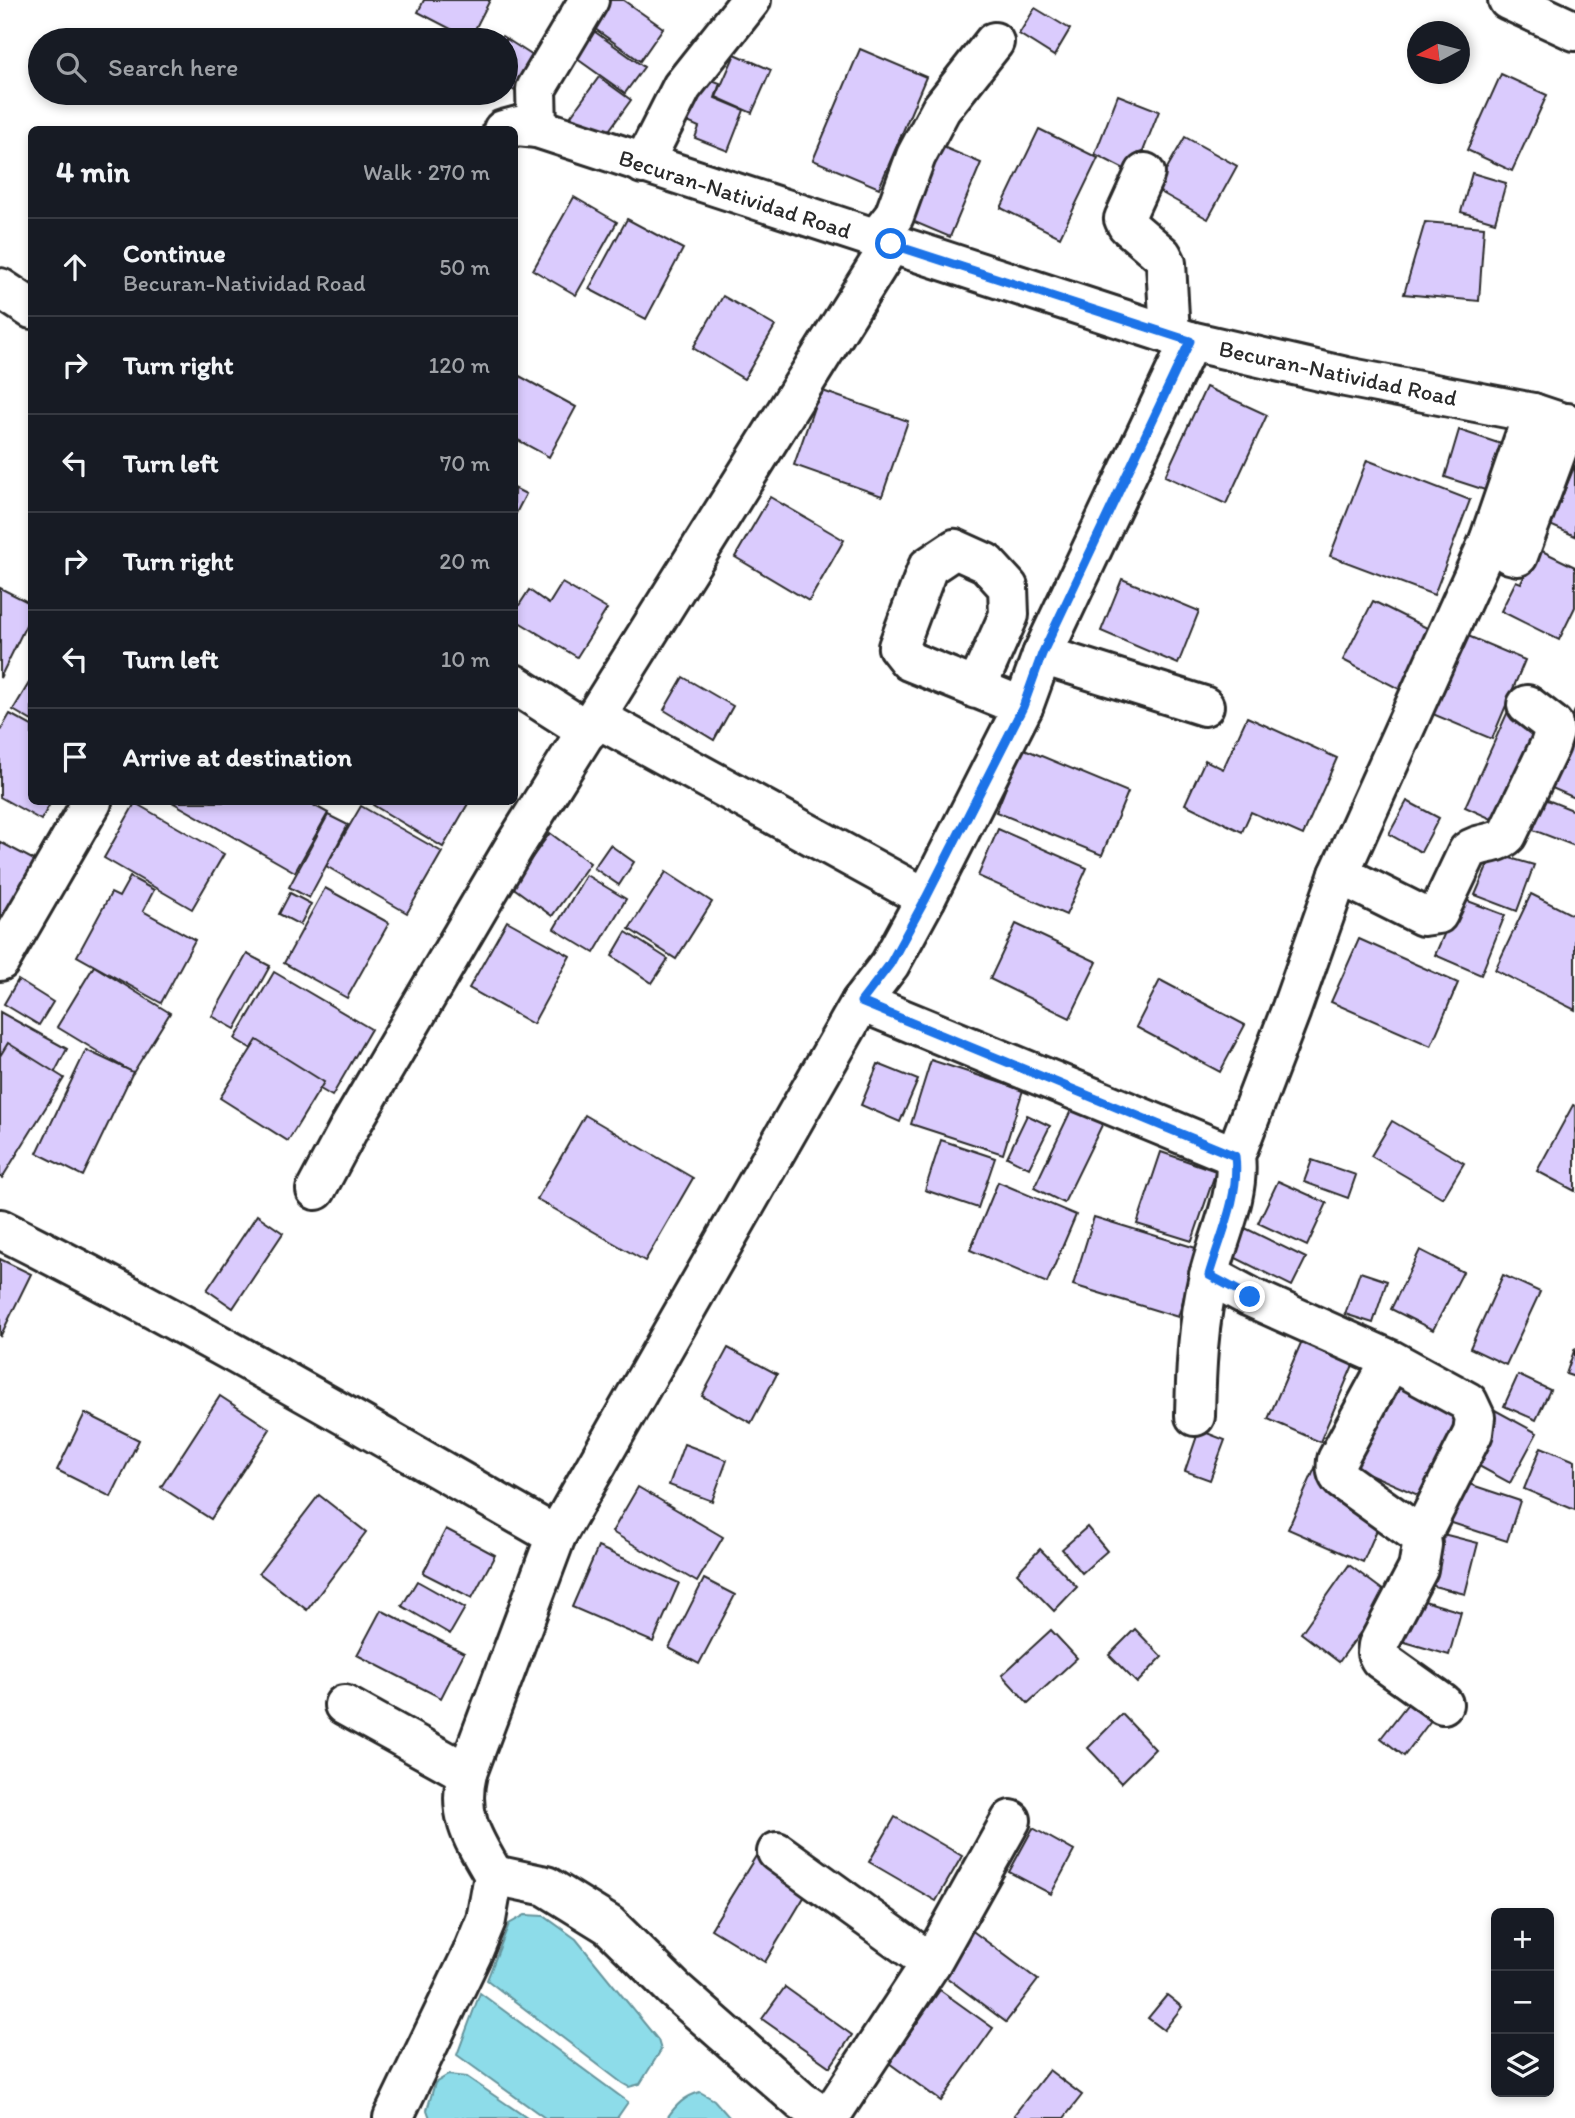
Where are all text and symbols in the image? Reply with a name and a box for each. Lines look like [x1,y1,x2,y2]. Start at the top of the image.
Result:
north arrow [1407,21,1470,84]
search box [28,28,518,105]
icon: search [52,48,90,86]
text: Search here [108,51,238,83]
street label: Becuran-Natividad Road [615,143,855,245]
text: 4 min [56,153,130,190]
text: Walk · 270 m [363,158,490,186]
route start [875,228,906,259]
text: Continue [123,237,226,269]
icon: ahead [56,248,94,286]
text: 50 m [439,253,490,281]
text: Becuran-Natividad Road [123,269,366,297]
street label: Becuran-Natividad Road [1216,334,1460,412]
icon: right [56,346,94,384]
text: Turn right [123,349,234,381]
text: 120 m [429,351,490,379]
icon: left [56,444,94,482]
text: Turn left [123,447,219,479]
text: 70 m [440,449,490,477]
icon: right [56,542,94,580]
text: Turn right [123,545,234,577]
text: 20 m [439,547,490,575]
icon: left [56,640,94,678]
text: Turn left [123,643,219,675]
text: 10 m [441,645,490,673]
icon: arrive [56,738,94,776]
text: Arrive at destination [123,741,352,773]
route end [1234,1281,1265,1312]
map controls [1491,1908,1554,2097]
button: + [1491,1908,1554,1971]
button: − [1491,1971,1554,2034]
button: layers [1491,2034,1554,2097]

